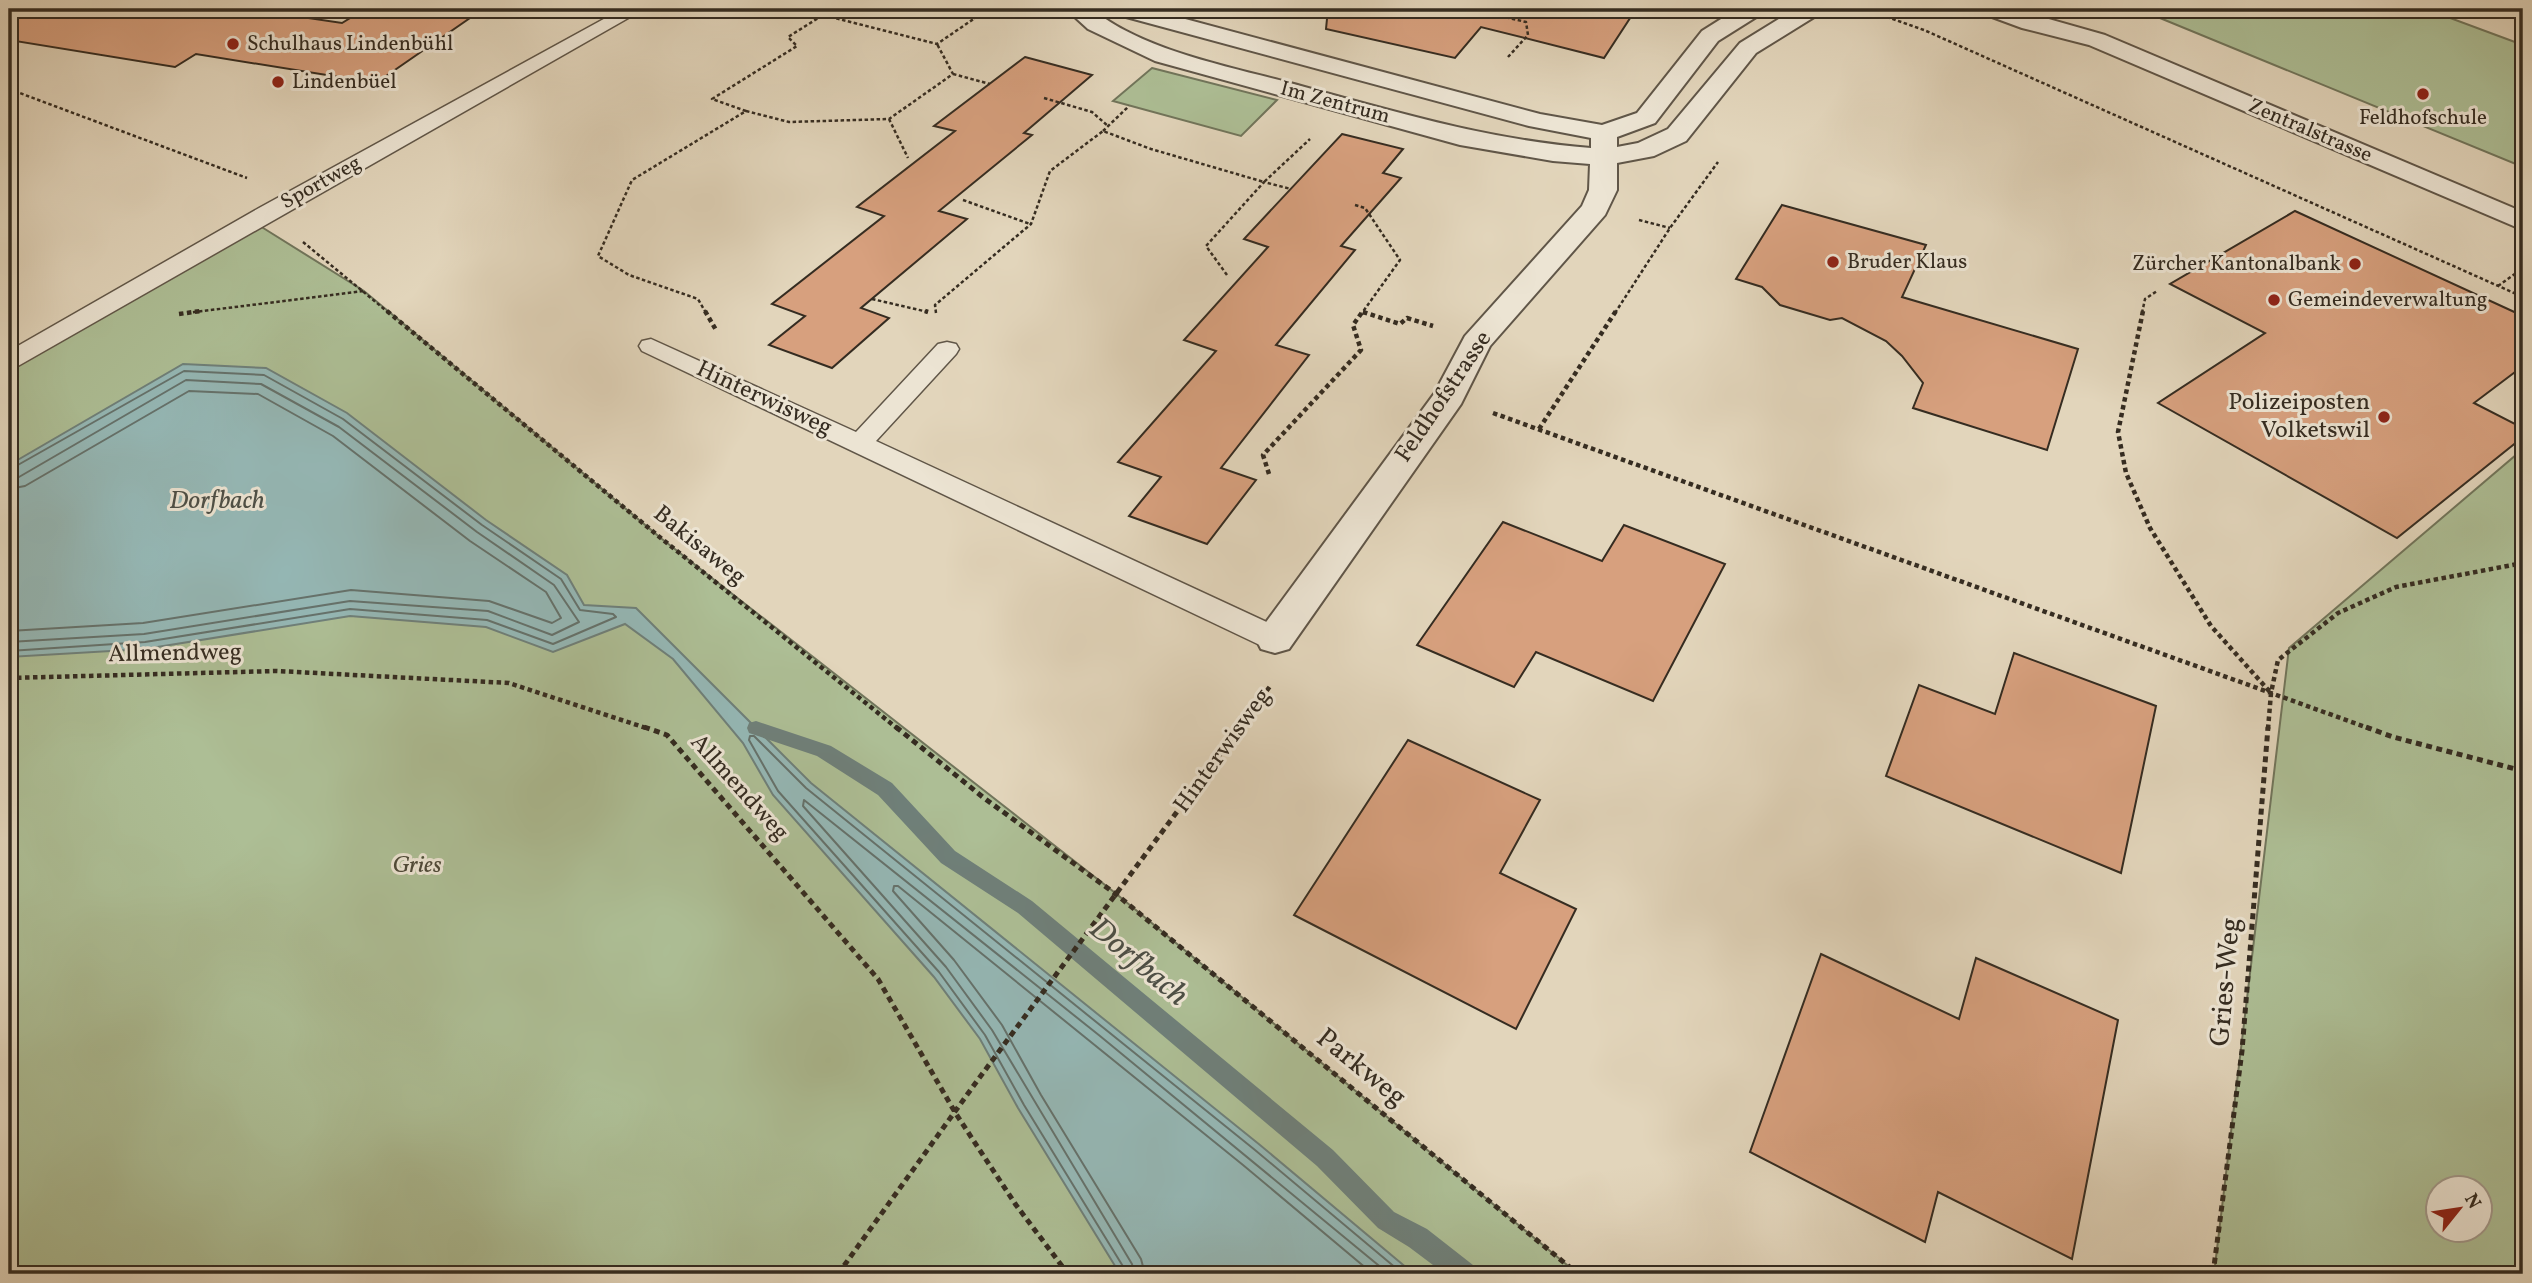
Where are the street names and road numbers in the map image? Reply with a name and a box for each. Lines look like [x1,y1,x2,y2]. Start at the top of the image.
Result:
street label: Im Zentrum [1277,74,1393,132]
street label: Zentralstrasse [2243,92,2377,170]
street label: Sportweg [276,149,366,217]
street label: Feldhofstrasse [1387,324,1501,470]
street label: Hinterwisweg [690,353,838,445]
street label: Bakisaweg [645,498,753,594]
street label: Allmendweg [108,636,242,672]
street label: Hinterwisweg [1166,682,1280,820]
street label: Allmendweg [682,727,796,849]
street label: Gries-Weg [2201,916,2251,1048]
street label: Parkweg [1307,1019,1415,1117]

